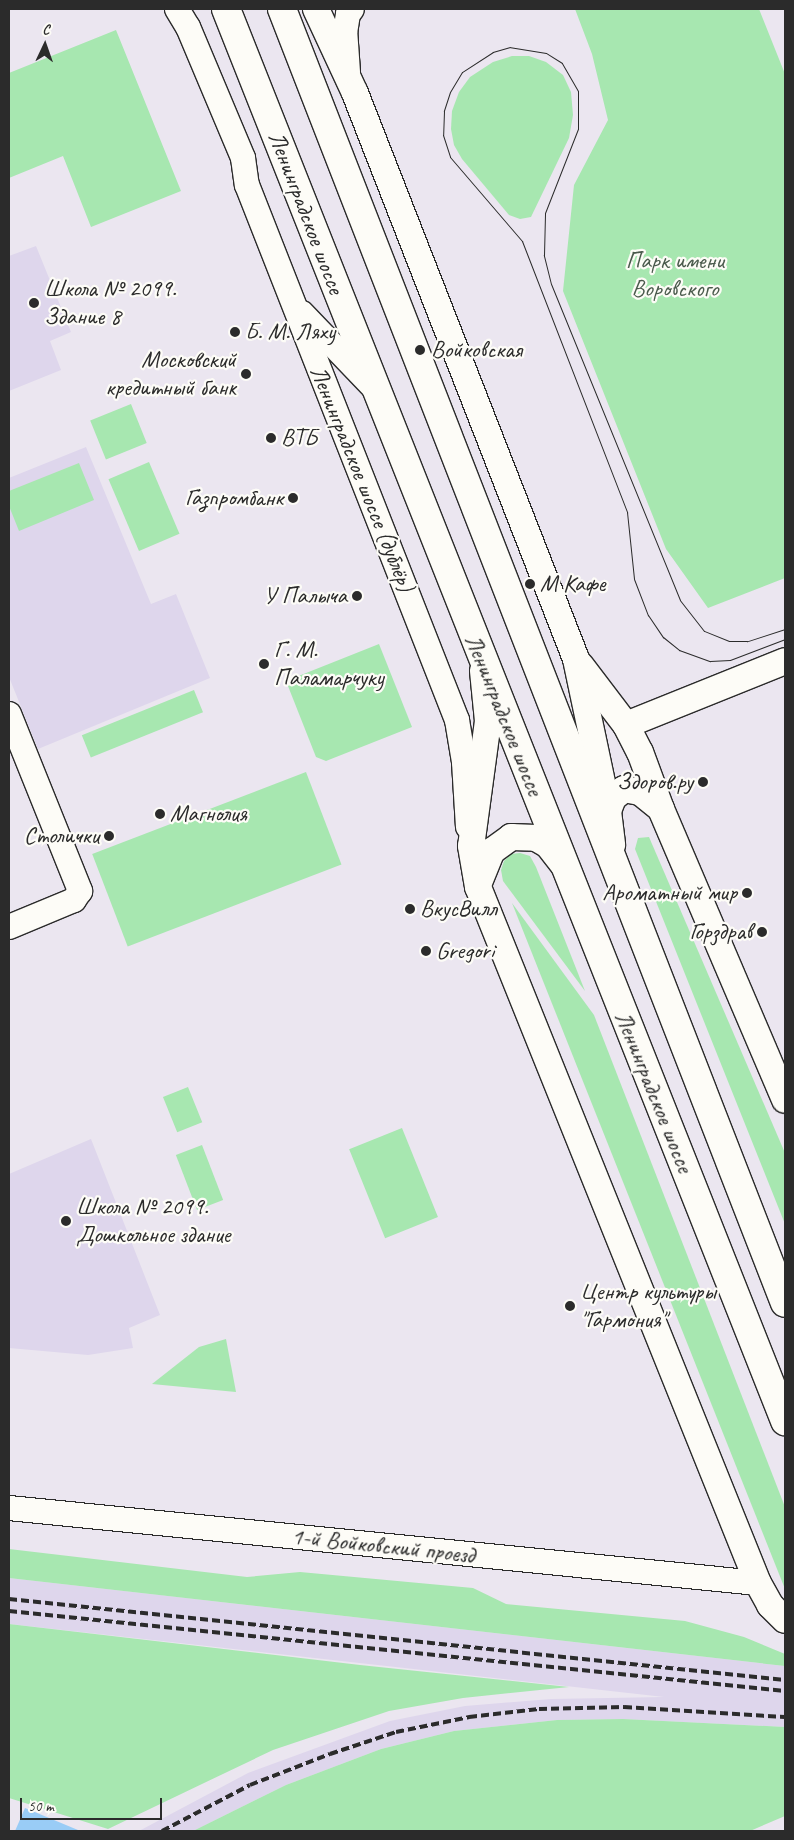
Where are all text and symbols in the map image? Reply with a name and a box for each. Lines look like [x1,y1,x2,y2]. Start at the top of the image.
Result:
north arrow [20,20,70,70]
text: С [42,21,50,38]
street label: Ленинградское шоссе [262,127,350,299]
park label: Парк имени Воровского [627,247,723,303]
place label: Школа № 2099. Здание 8 [44,275,176,331]
marker: Школа № 2099. Здание 8 [28,297,40,309]
place label: Б. М. Ляху [245,318,335,346]
marker: Б. М. Ляху [229,326,241,338]
place label: Войковская [431,336,522,364]
marker: Войковская [413,343,427,357]
place label: Московский кредитный банк [105,346,236,402]
street label: Ленинградское шоссе (дублёр) [303,361,421,597]
marker: Московский кредитный банк [240,368,252,380]
place label: ВТБ [281,424,317,452]
marker: ВТБ [265,432,277,444]
place label: Газпромбанк [185,484,283,512]
marker: Газпромбанк [287,492,299,504]
place label: М Кафе [540,570,605,598]
marker: М Кафе [524,578,536,590]
place label: У Палыча [264,582,347,610]
marker: У Палыча [351,590,363,602]
street label: Ленинградское шоссе [458,630,550,800]
place label: Г. М. Паламарчуку [274,636,384,692]
marker: Г. М. Паламарчуку [258,658,270,670]
place label: Здоров.ру [617,768,693,796]
marker: Здоров.ру [697,776,709,788]
place label: Магнолия [170,800,247,828]
marker: Магнолия [154,808,166,820]
place label: Столички [24,822,99,850]
marker: Столички [103,830,115,842]
place label: Ароматный мир [602,879,737,907]
marker: Ароматный мир [741,887,753,899]
place label: ВкусВилл [420,895,497,923]
marker: ВкусВилл [404,903,416,915]
place label: Горздрав [690,918,752,946]
marker: Горздрав [756,926,768,938]
place label: Gregori [436,937,494,965]
marker: Gregori [420,945,432,957]
street label: Ленинградское шоссе [608,1007,700,1177]
place label: Школа № 2099. Дошкольное здание [76,1193,233,1249]
marker: Школа № 2099. Дошкольное здание [60,1215,72,1227]
place label: Центр культуры "Гармония" [580,1278,716,1334]
marker: Центр культуры "Гармония" [564,1300,576,1312]
street label: 1-й Войковский проезд [290,1522,476,1570]
scale bar [22,1788,165,1820]
text: 50 m [28,1797,54,1816]

